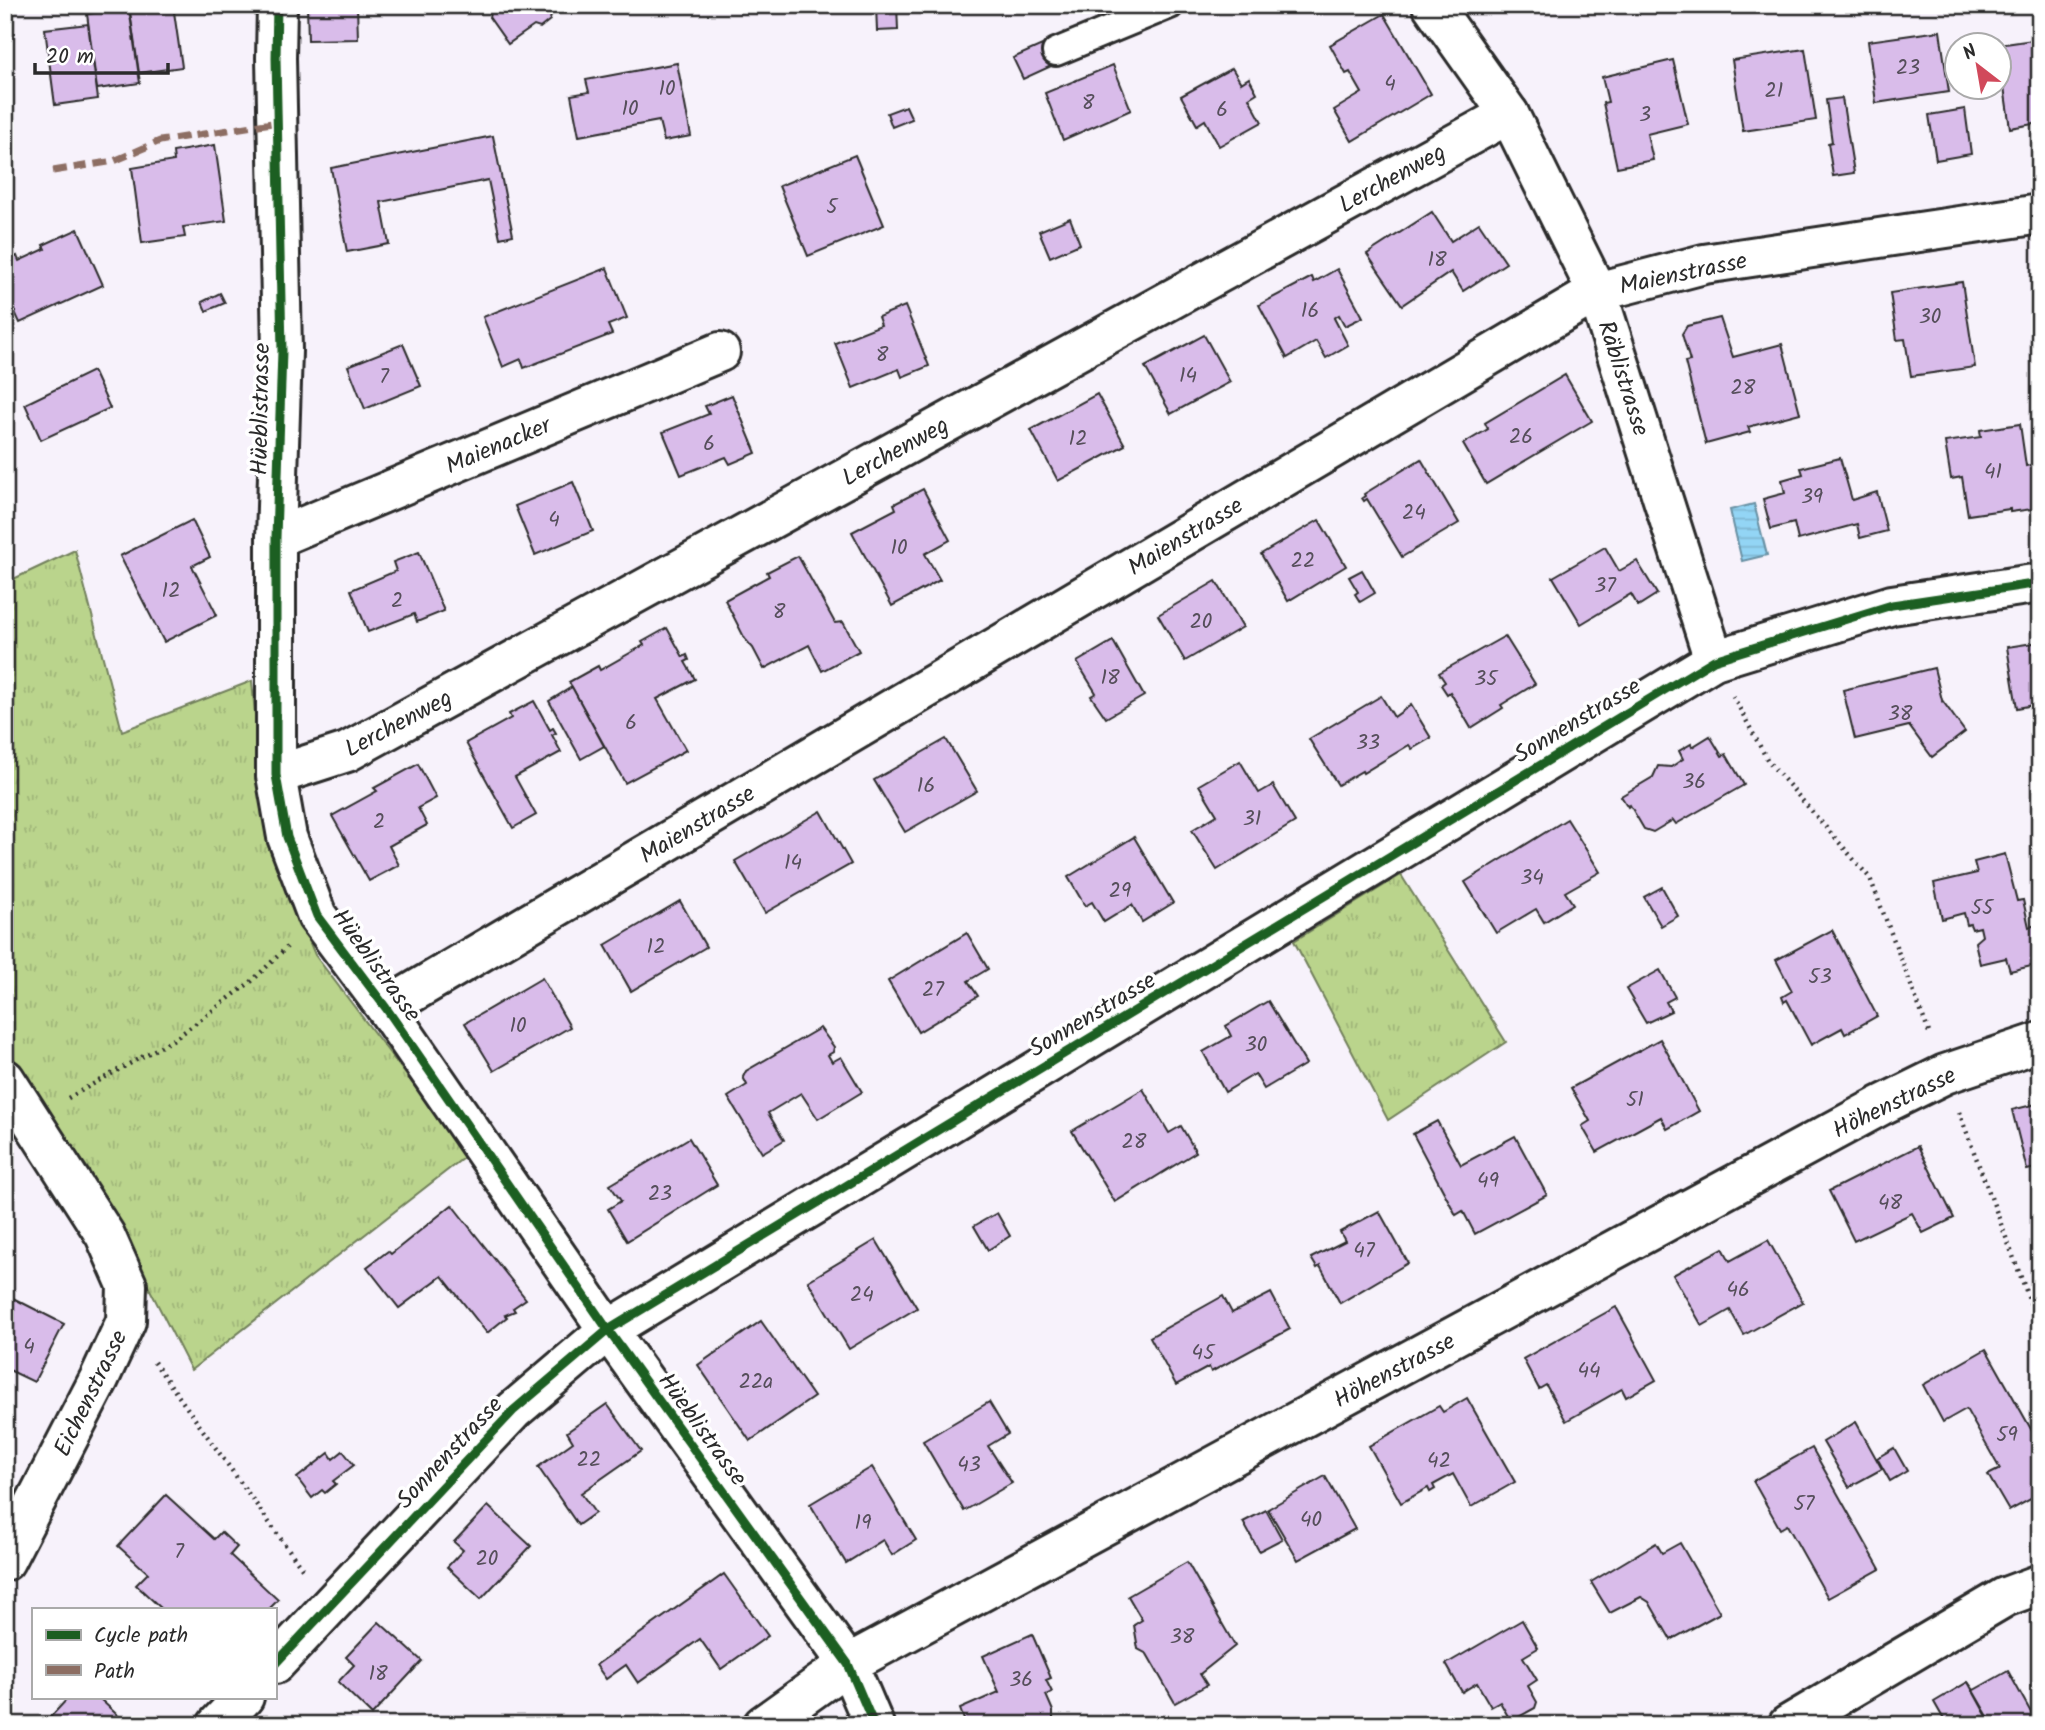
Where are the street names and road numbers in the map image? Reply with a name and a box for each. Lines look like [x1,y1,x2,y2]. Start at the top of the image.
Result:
street label: Lerchenweg [1332,134,1453,225]
street label: Maienstrasse [1616,242,1751,307]
street label: Räblistrasse [1586,316,1660,442]
street label: Hüeblistrasse [241,342,282,476]
street label: Maienacker [440,406,559,486]
street label: Lerchenweg [835,407,956,498]
street label: Maienstrasse [1120,487,1251,587]
street label: Sonnenstrasse [1507,668,1649,775]
street label: Lerchenweg [338,680,460,769]
street label: Maienstrasse [632,775,763,875]
street label: Hüeblistrasse [321,901,431,1031]
street label: Sonnenstrasse [1022,962,1164,1069]
street label: Höhenstrasse [1826,1057,1963,1150]
street label: Eichenstrasse [44,1323,139,1464]
street label: Höhenstrasse [1327,1323,1463,1420]
street label: Hüeblistrasse [647,1365,757,1495]
street label: Sonnenstrasse [387,1387,513,1519]

